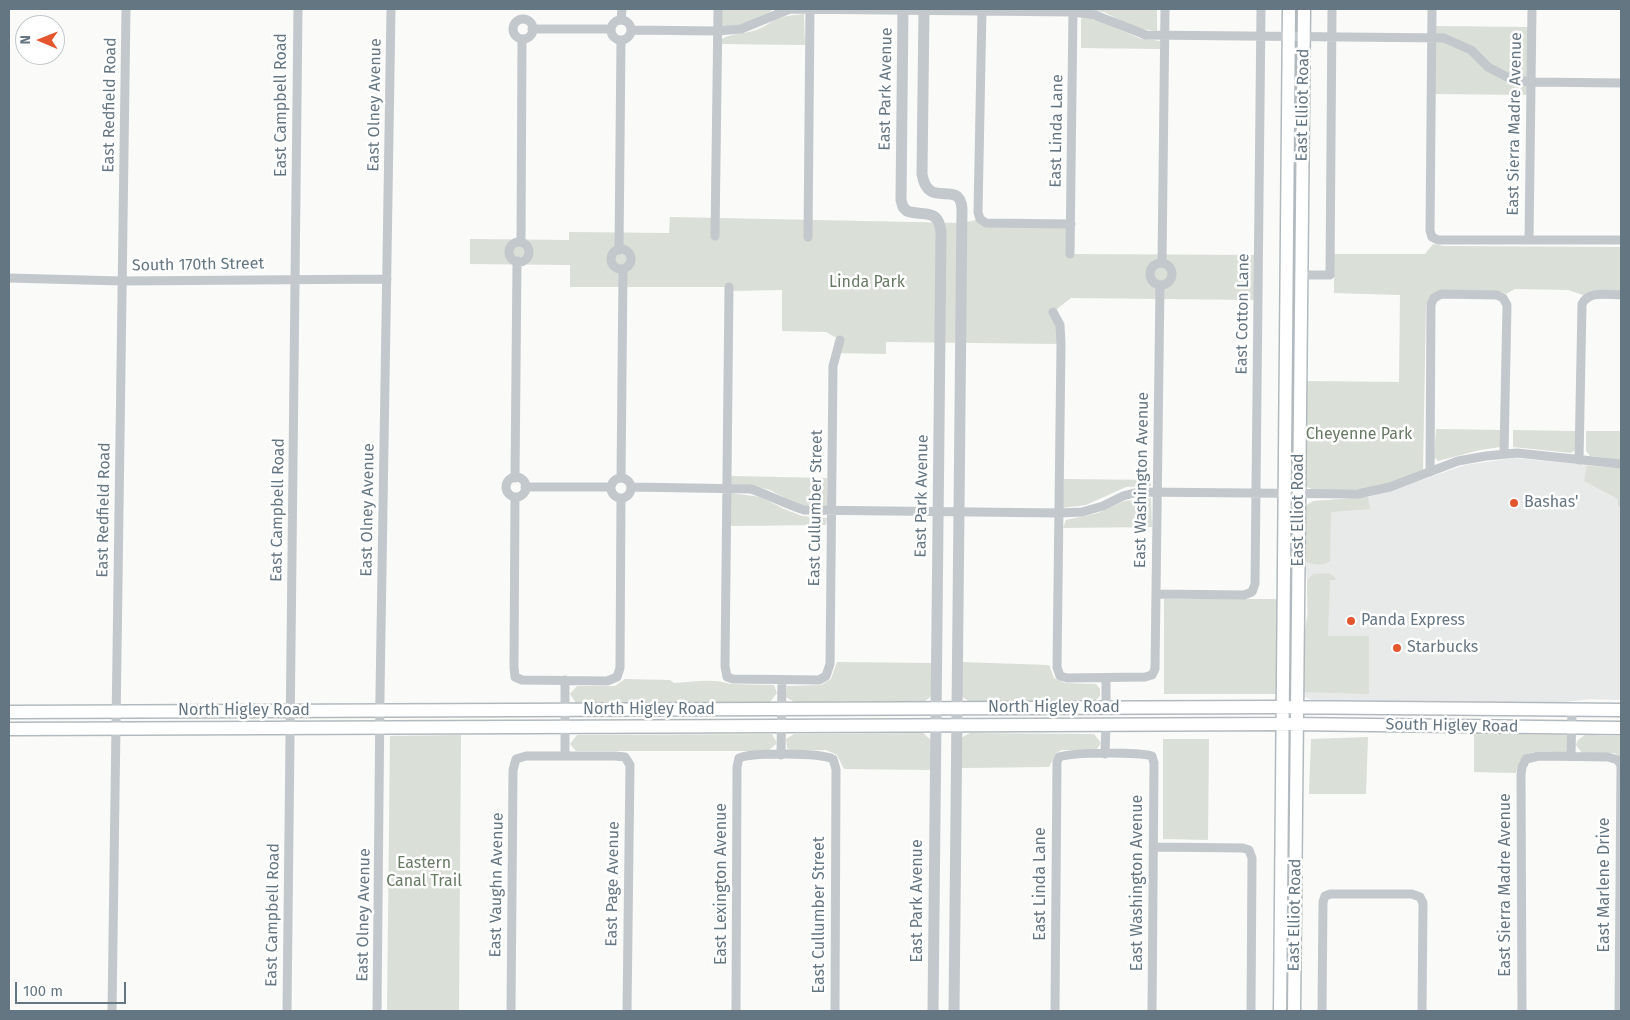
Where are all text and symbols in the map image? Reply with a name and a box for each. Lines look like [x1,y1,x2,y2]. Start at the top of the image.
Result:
north arrow [15,15,65,65]
street label: East Park Avenue [875,27,897,151]
street label: East Sierra Madre Avenue [1504,32,1526,216]
street label: East Campbell Road [272,33,292,177]
text: N [17,35,34,45]
street label: East Redfield Road [99,37,121,173]
street label: East Olney Avenue [364,38,386,172]
street label: East Elliot Road [1292,48,1314,162]
street label: East Linda Lane [1046,74,1068,188]
street label: East Cotton Lane [1232,253,1254,375]
street label: South 170th Street [132,254,264,276]
park label: Linda Park [829,273,905,293]
street label: East Washington Avenue [1131,392,1153,568]
park label: Cheyenne Park [1306,425,1412,445]
street label: East Cullumber Street [805,429,827,587]
street label: East Park Avenue [911,434,933,558]
street label: East Campbell Road [267,438,289,582]
street label: East Redfield Road [93,442,115,578]
street label: East Olney Avenue [357,443,379,577]
street label: East Elliot Road [1289,454,1309,566]
place label: Bashas' [1524,493,1578,513]
marker: Bashas' [1508,497,1520,509]
place label: Panda Express [1361,611,1465,631]
marker: Panda Express [1345,615,1357,627]
place label: Starbucks [1407,638,1478,658]
marker: Starbucks [1391,642,1403,654]
street label: North Higley Road [988,698,1120,718]
street label: North Higley Road [583,700,715,720]
street label: North Higley Road [178,701,310,721]
street label: South Higley Road [1385,715,1519,737]
street label: East Sierra Madre Avenue [1496,793,1516,977]
street label: East Washington Avenue [1128,795,1148,971]
street label: East Lexington Avenue [712,803,732,965]
street label: East Vaughn Avenue [486,812,508,958]
street label: East Marlene Drive [1595,818,1615,952]
street label: East Page Avenue [602,821,624,947]
street label: East Linda Lane [1031,827,1051,941]
street label: East Cullumber Street [810,837,830,993]
street label: East Park Avenue [908,839,928,963]
street label: East Campbell Road [262,843,284,987]
street label: East Olney Avenue [353,848,375,982]
park label: Eastern Canal Trail [386,854,462,892]
street label: East Elliot Road [1284,858,1306,972]
scale bar [18,972,129,1004]
text: 100 m [23,982,63,1000]

